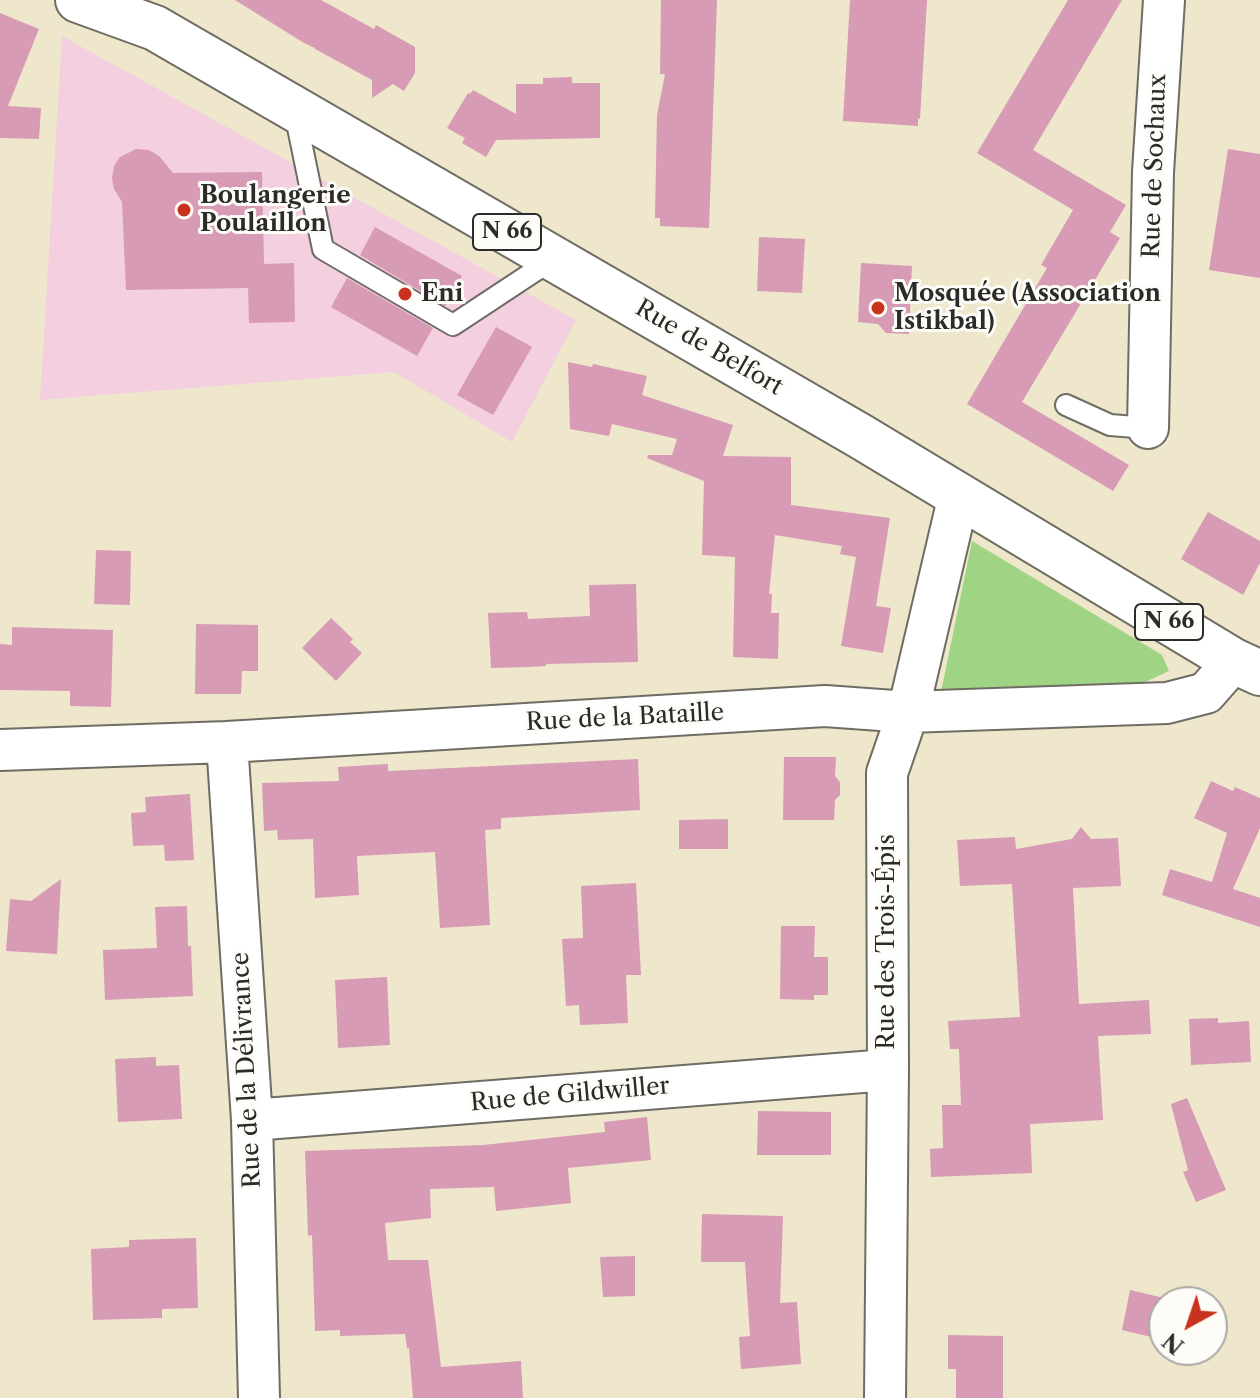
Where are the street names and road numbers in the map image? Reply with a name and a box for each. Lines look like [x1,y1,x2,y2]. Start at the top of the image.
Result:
street label: Rue de Sochaux [1137,73,1173,259]
road number: N 66 [473,214,541,250]
street label: Rue de Belfort [630,294,788,402]
road number: N 66 [1135,604,1203,640]
street label: Rue de la Bataille [525,698,725,738]
street label: Rue des Trois-Épis [873,834,901,1050]
street label: Rue de la Délivrance [226,951,268,1189]
street label: Rue de Gildwiller [469,1072,671,1118]

